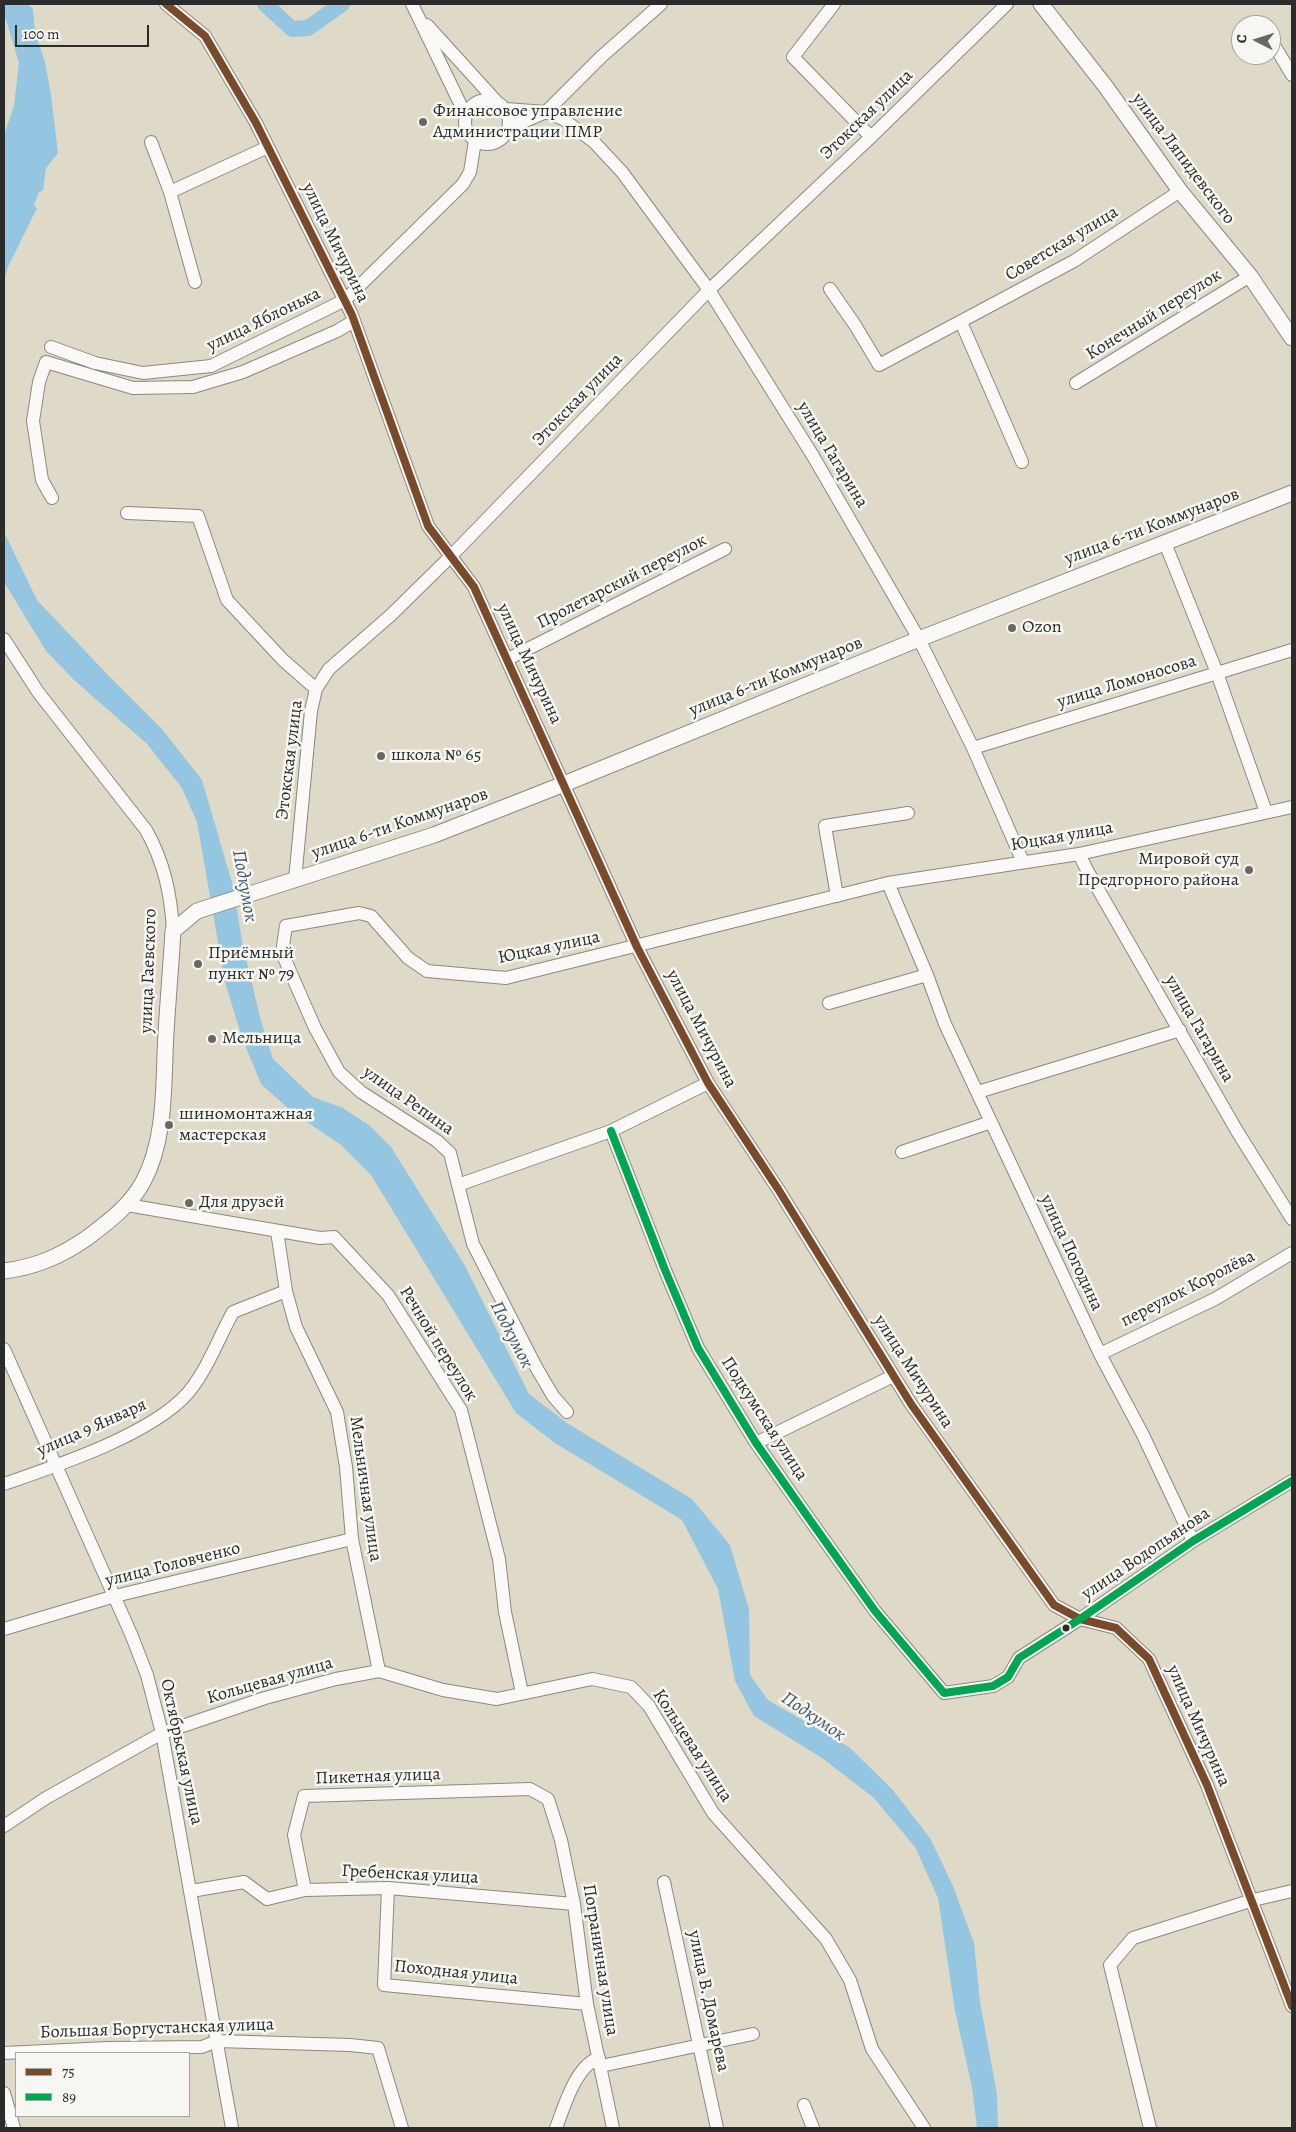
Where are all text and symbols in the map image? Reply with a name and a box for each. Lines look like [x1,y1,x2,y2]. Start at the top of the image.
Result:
scale bar [18,15,151,47]
north arrow [1231,15,1281,65]
text: 100 m [23,24,60,44]
text: С [1232,34,1251,44]
street label: Этокская улица [816,65,918,165]
street label: улица Ляпидевского [1127,89,1239,229]
place label: Финансовое управление Администрации ПМР [433,101,623,144]
marker: Финансовое управление Администрации ПМР [417,116,429,128]
street label: улица Мичурина [297,180,373,306]
street label: Советская улица [1002,202,1122,286]
street label: Конечный переулок [1082,265,1226,365]
street label: улица Яблонька [204,283,324,357]
street label: Этокская улица [528,349,628,451]
street label: улица Гагарина [792,398,872,512]
street label: улица 6-ти Коммунаров [1062,484,1242,570]
street label: Пролетарский переулок [533,530,711,634]
street label: улица Мичурина [492,600,566,728]
place label: Ozon [1022,617,1062,639]
marker: Ozon [1006,622,1018,634]
street label: улица 6-ти Коммунаров [686,632,866,722]
street label: улица Ломоносова [1055,651,1199,713]
street label: Этокская улица [272,699,308,821]
place label: школа № 65 [391,745,481,767]
marker: школа № 65 [375,750,387,762]
street label: улица 6-ти Коммунаров [309,784,491,864]
street label: Юцкая улица [1009,817,1115,857]
water label: Подкумок [226,848,262,924]
place label: Мировой суд Предгорного района [1078,849,1239,892]
marker: Мировой суд Предгорного района [1243,864,1255,876]
street label: улица Гаевского [136,908,162,1034]
street label: Юцкая улица [496,927,602,969]
place label: Приёмный пункт № 79 [208,943,294,986]
marker: Приёмный пункт № 79 [192,958,204,970]
street label: улица Мичурина [661,966,741,1092]
street label: улица Гагарина [1160,972,1238,1086]
place label: Мельница [222,1028,301,1050]
marker: Мельница [206,1033,218,1045]
street label: улица Репина [358,1062,458,1140]
place label: шиномонтажная мастерская [179,1104,313,1146]
marker: шиномонтажная мастерская [163,1119,175,1131]
street label: улица Погодина [1035,1191,1107,1315]
place label: Для друзей [199,1192,284,1214]
marker: Для друзей [183,1197,195,1209]
street label: переулок Королёва [1117,1246,1259,1332]
street label: Речной переулок [394,1283,482,1405]
water label: Подкумок [484,1297,538,1373]
street label: улица Мичурина [868,1311,958,1433]
street label: Подкумская улица [716,1353,812,1485]
street label: улица 9 Января [34,1394,150,1462]
street label: Мельничная улица [344,1415,386,1563]
street label: улица Водопьянова [1078,1503,1214,1605]
street label: улица Головченко [103,1538,243,1592]
unlabelled marker [1061,1623,1071,1633]
street label: Кольцевая улица [204,1653,336,1709]
street label: улица Мичурина [1162,1662,1234,1790]
street label: Октябрьская улица [155,1677,207,1827]
street label: Кольцевая улица [648,1686,736,1806]
water label: Подкумок [777,1687,849,1747]
street label: Пикетная улица [315,1764,441,1790]
street label: Гребенская улица [341,1861,479,1889]
street label: Пограничная улица [577,1883,623,2037]
street label: улица В. Домарева [682,1928,734,2074]
street label: Походная улица [393,1956,519,1990]
street label: Большая Боргустанская улица [39,2014,275,2044]
legend [15,2052,190,2117]
text: 75 [62,2062,75,2082]
text: 89 [62,2087,76,2107]

